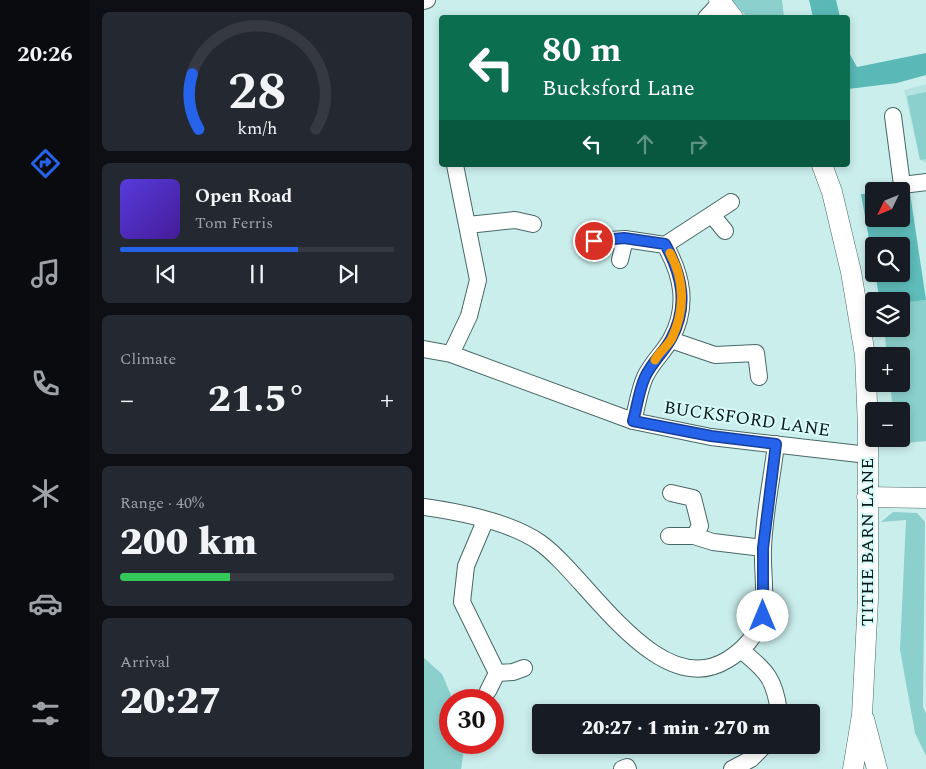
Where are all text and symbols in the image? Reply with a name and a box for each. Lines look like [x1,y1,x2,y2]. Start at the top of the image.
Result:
text: 80 m [542,24,622,77]
icon: left [459,35,524,100]
text: 20:26 [17,38,73,71]
text: 28 [228,53,286,132]
text: Bucksford Lane [542,72,695,105]
text: km/h [237,115,277,142]
icon: left [578,130,606,158]
icon: ahead [631,130,659,158]
icon: right [684,130,712,158]
icon: directions [28,146,63,181]
text: Open Road [195,182,292,211]
north arrow [865,182,910,228]
map controls [865,182,910,447]
text: Tom Ferris [195,211,273,235]
pin [573,220,615,262]
icon: arrive [580,227,608,255]
button: search [865,237,910,282]
icon: music [28,256,63,291]
icon: previous [152,260,180,288]
icon: pause [243,260,271,288]
icon: next [334,260,362,288]
button: layers [865,292,910,337]
text: Climate [120,347,176,371]
button: + [865,347,910,392]
icon: phone [28,366,63,401]
text: 21.5° [208,371,306,429]
text: − [120,379,134,422]
text: + [380,379,394,422]
street label: BUCKSFORD LANE [662,394,832,444]
button: − [865,402,910,447]
street label: TITHE BARN LANE [854,458,881,626]
icon: climate [28,476,63,511]
text: Range · 40% [120,491,204,515]
text: 200 km [120,514,257,572]
icon: car [28,586,63,621]
position arrow [736,589,788,641]
text: Arrival [120,650,170,674]
text: 20:27 [120,673,222,731]
speed limit sign: 30 [439,689,504,754]
icon: filters [28,696,63,731]
text: 20:27 · 1 min · 270 m [582,714,770,743]

